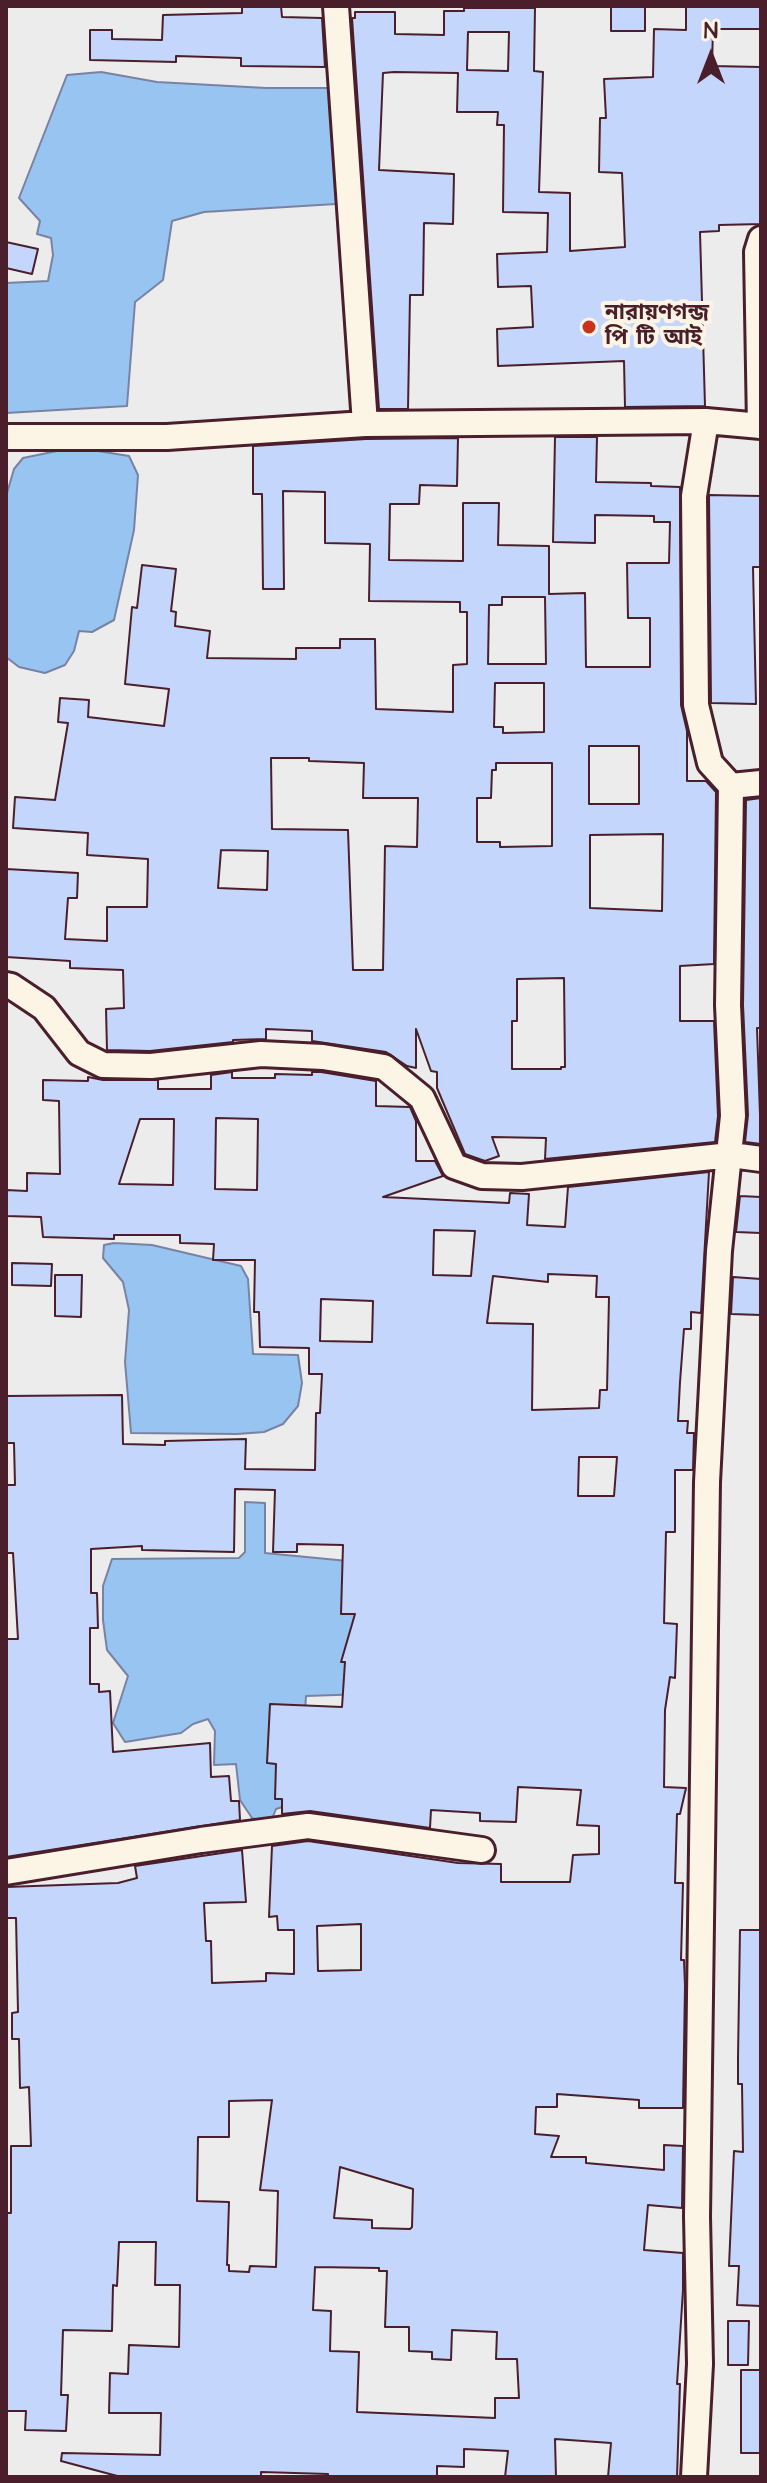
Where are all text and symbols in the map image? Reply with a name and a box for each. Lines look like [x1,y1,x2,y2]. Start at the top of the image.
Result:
north arrow [671,16,751,96]
text: N [704,16,718,47]
place label: নারায়ণগন্জ পি টি আই [605,301,709,352]
marker: নারায়ণগন্জ পি টি আই [580,318,598,336]

